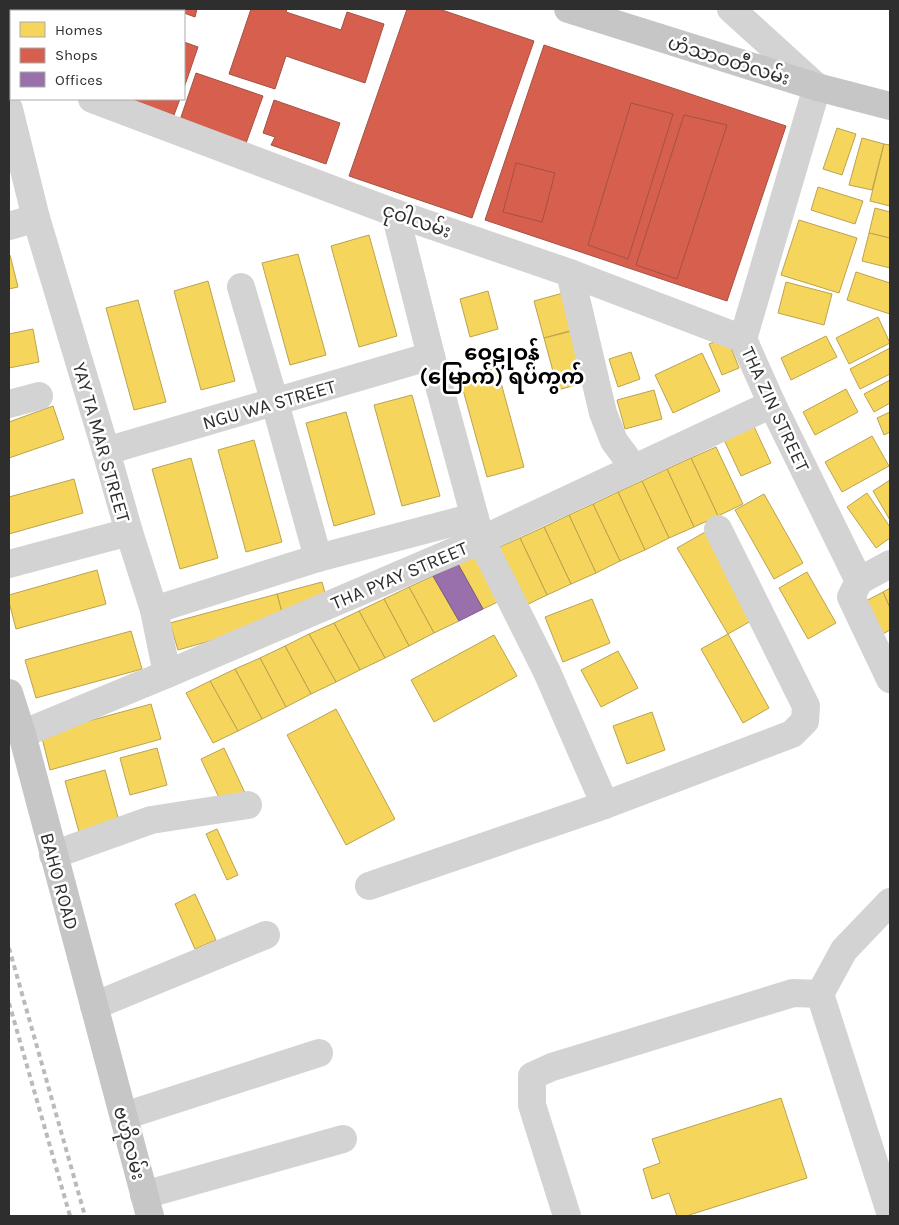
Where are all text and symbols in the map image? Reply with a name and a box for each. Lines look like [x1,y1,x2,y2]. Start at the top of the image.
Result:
legend [10,10,185,100]
text: Homes [55,21,103,39]
street label: ဟံသာဝတီလမ်း [665,28,794,90]
text: Shops [55,46,98,64]
text: Offices [55,71,103,89]
street label: ငုဝါလမ်း [378,195,455,248]
district label: ဝေဠုဝန် (မြောက်) ရပ်ကွက် [420,337,584,394]
street label: THA ZIN STREET [737,343,814,476]
street label: YAY TA MAR STREET [68,360,135,525]
street label: NGU WA STREET [200,375,339,434]
street label: THA PYAY STREET [328,537,471,615]
street label: BAHO ROAD [36,830,83,932]
street label: ဗဟိုလမ်း [104,1103,153,1184]

